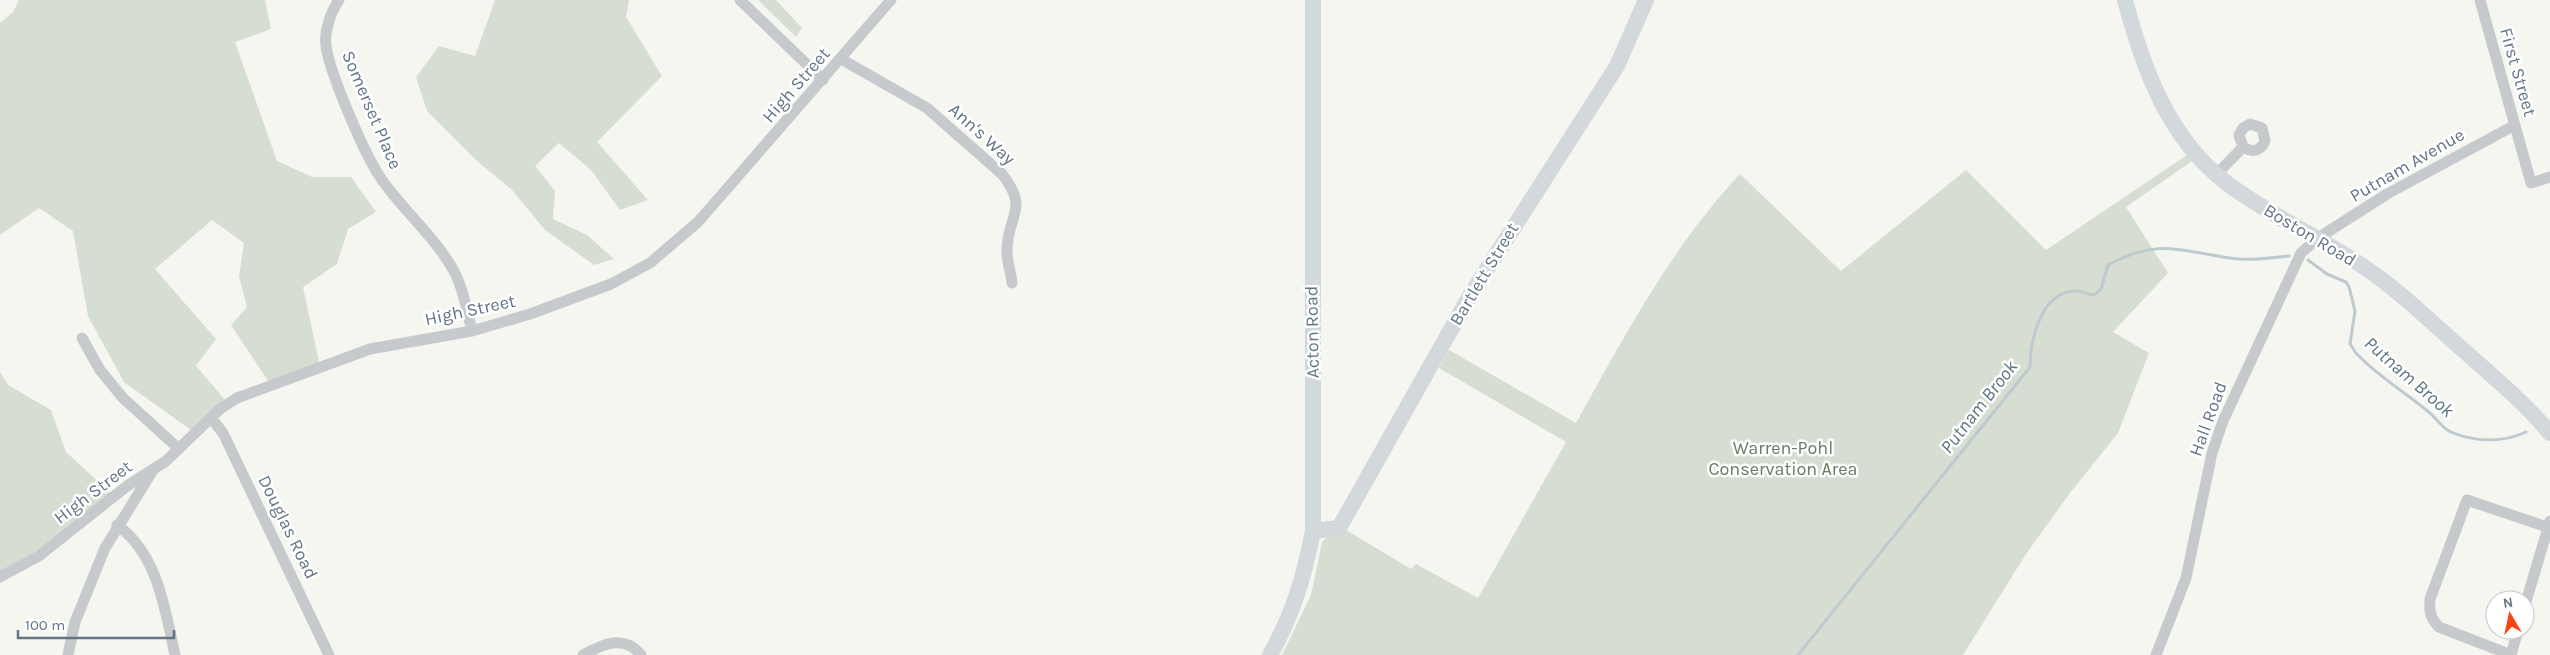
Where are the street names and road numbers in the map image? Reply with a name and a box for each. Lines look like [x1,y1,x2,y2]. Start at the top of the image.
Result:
street label: First Street [2495,25,2541,119]
street label: High Street [757,43,835,127]
street label: Somerset Place [337,47,407,173]
street label: Ann's Way [944,98,1020,170]
street label: Putnam Avenue [2346,123,2468,207]
street label: Boston Road [2260,199,2360,271]
street label: Bartlett Street [1445,218,1523,329]
street label: Acton Road [1300,285,1324,379]
street label: High Street [423,290,518,330]
street label: Hall Road [2184,379,2232,459]
street label: High Street [50,455,137,529]
street label: Douglas Road [253,471,323,583]

